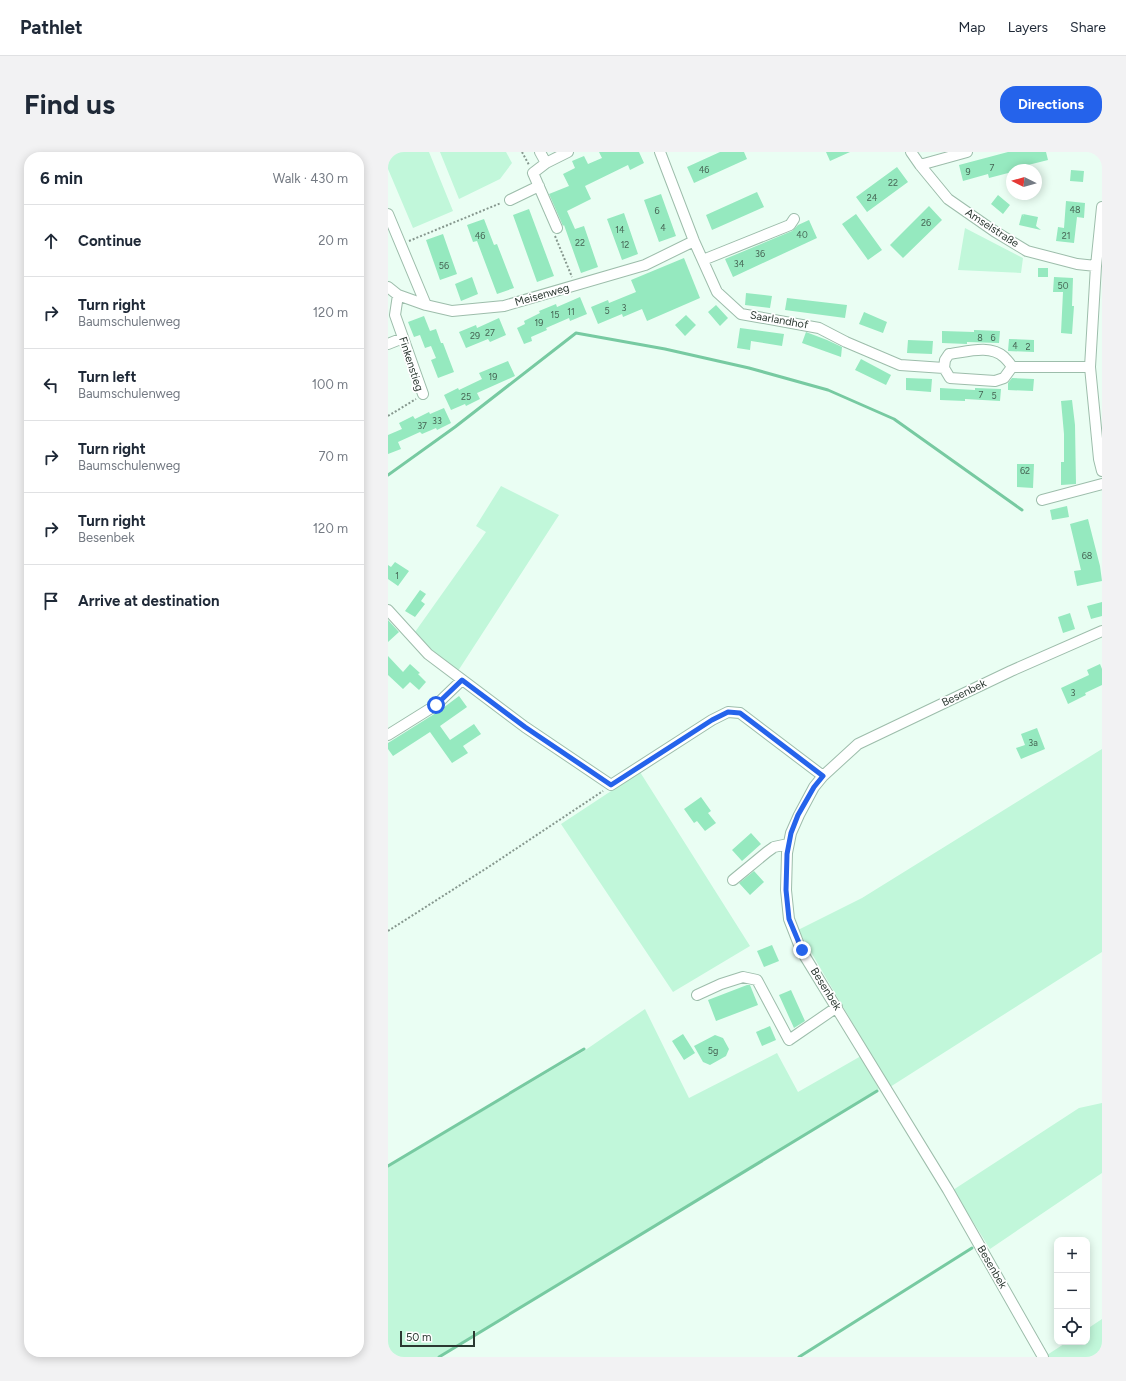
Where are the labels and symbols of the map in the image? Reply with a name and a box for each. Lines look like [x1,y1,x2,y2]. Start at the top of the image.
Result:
house number: 7 [990,162,995,173]
house number: 46 [699,164,709,175]
north arrow [1006,164,1042,200]
house number: 9 [965,166,971,177]
house number: 22 [888,177,898,188]
house number: 24 [867,192,878,203]
house number: 48 [1069,204,1081,215]
house number: 6 [654,205,660,216]
street label: Amselstraße [963,206,1021,250]
house number: 26 [921,217,931,228]
house number: 4 [660,222,666,233]
house number: 14 [615,224,625,235]
house number: 40 [796,229,808,240]
house number: 46 [475,230,485,241]
house number: 21 [1062,230,1070,241]
house number: 22 [575,237,585,248]
house number: 12 [621,239,629,250]
house number: 36 [755,248,765,259]
house number: 34 [734,258,745,269]
house number: 56 [439,260,449,271]
house number: 50 [1058,280,1069,291]
street label: Meisenweg [513,281,571,309]
house number: 3 [622,302,627,313]
house number: 5 [604,305,610,316]
house number: 11 [567,306,575,317]
street label: Saarlandhof [749,308,810,332]
house number: 15 [551,309,559,320]
house number: 19 [535,317,543,328]
house number: 27 [485,327,495,338]
house number: 29 [470,330,480,341]
house number: 8 [977,332,983,343]
house number: 6 [990,332,996,343]
street label: Finkenstieg [396,335,426,393]
house number: 4 [1012,340,1018,351]
house number: 2 [1025,341,1031,352]
house number: 19 [489,371,497,382]
house number: 7 [979,389,984,400]
house number: 5 [991,390,997,401]
house number: 25 [461,391,471,402]
house number: 33 [432,415,442,426]
house number: 37 [417,420,427,431]
house number: 62 [1020,465,1030,476]
house number: 68 [1082,550,1093,561]
house number: 1 [395,570,399,581]
street label: Besenbek [940,676,989,709]
house number: 3 [1071,687,1076,698]
route start [427,696,445,714]
house number: 3a [1028,737,1038,748]
route end [793,941,811,959]
street label: Besenbek [808,965,845,1013]
house number: 5g [708,1045,718,1056]
street label: Besenbek [974,1243,1010,1292]
scale bar [400,1329,475,1348]

